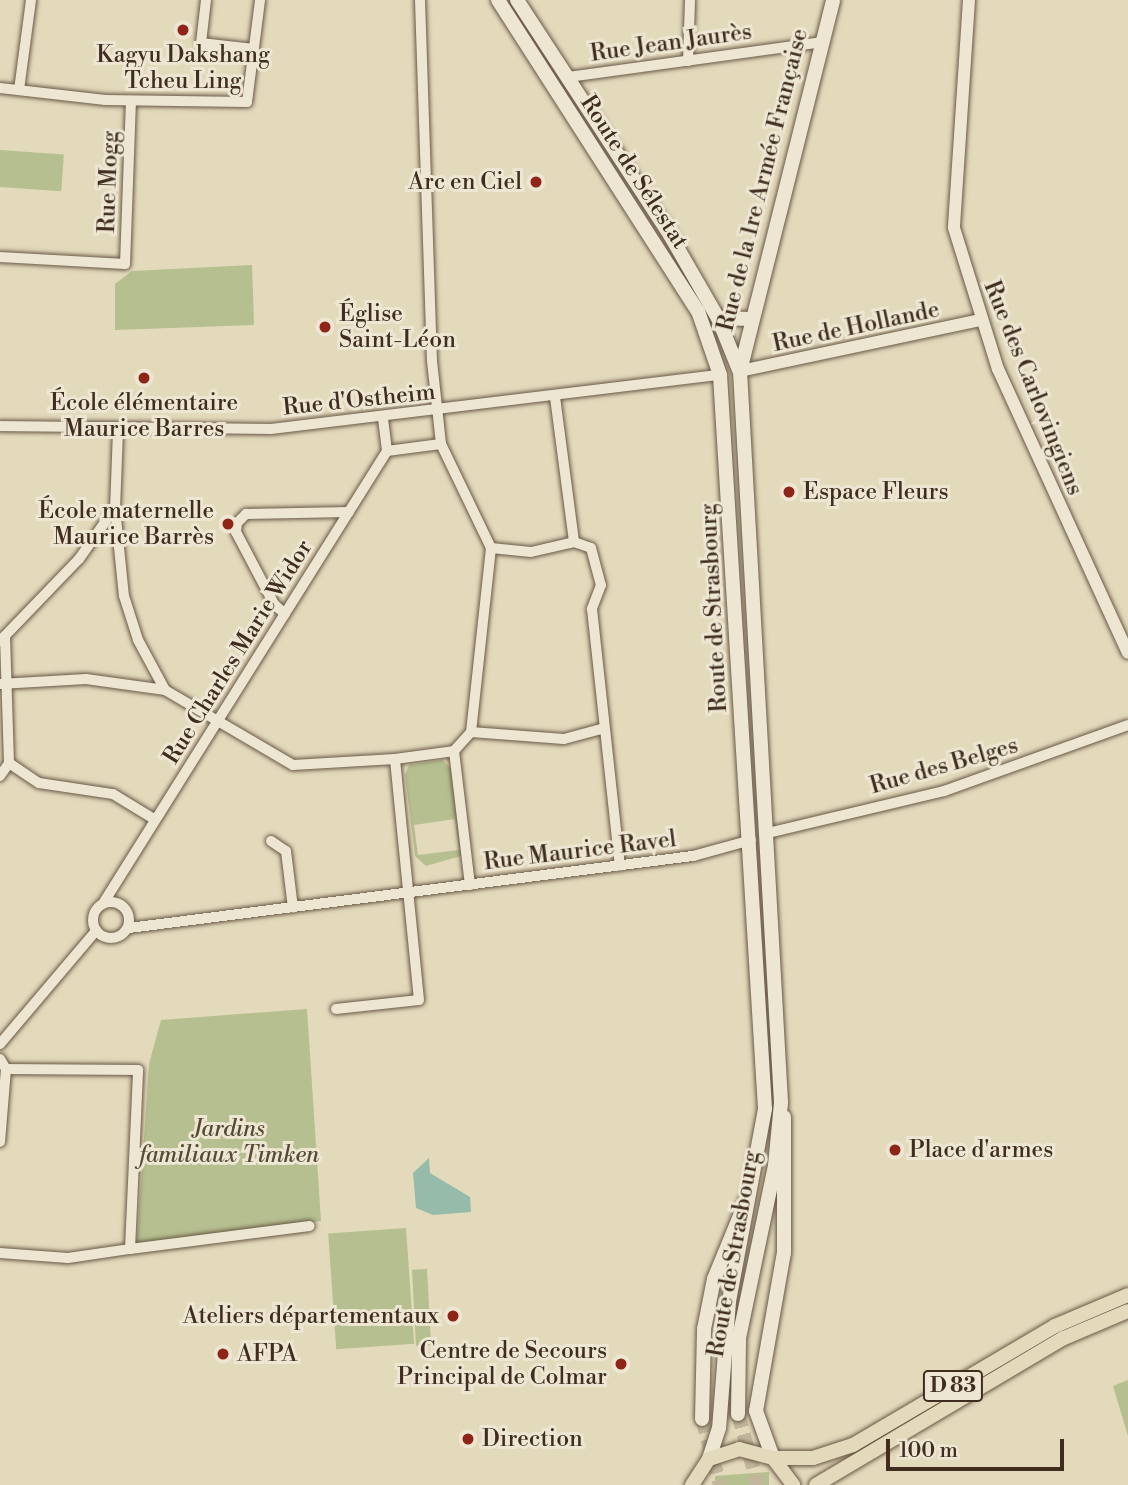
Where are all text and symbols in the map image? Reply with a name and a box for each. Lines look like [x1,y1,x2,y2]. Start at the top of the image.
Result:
street label: Rue Jean Jaurès [588,18,754,68]
marker: Kagyu Dakshang Tcheu Ling [175,22,191,38]
street label: Rue de la 1re Armée Française [712,26,814,334]
place label: Kagyu Dakshang Tcheu Ling [96,41,270,95]
street label: Route de Sélestat [574,90,694,254]
street label: Rue Mogg [93,130,125,234]
place label: Arc en Ciel [408,168,522,196]
marker: Arc en Ciel [528,174,544,190]
street label: Rue des Carlovingiens [977,277,1089,499]
street label: Rue de Hollande [770,296,942,358]
place label: Église Saint-Léon [339,300,456,354]
marker: Église Saint-Léon [317,319,333,335]
marker: École élémentaire Maurice Barres [136,370,152,386]
street label: Rue d'Ostheim [281,378,437,422]
place label: École élémentaire Maurice Barres [50,389,238,443]
place label: Espace Fleurs [803,478,949,506]
marker: Espace Fleurs [781,484,797,500]
place label: École maternelle Maurice Barrès [38,497,214,551]
street label: Route de Strasbourg [695,503,733,713]
marker: École maternelle Maurice Barrès [220,516,236,532]
street label: Rue Charles Marie Widor [158,535,318,769]
street label: Rue des Belges [867,732,1021,800]
street label: Rue Maurice Ravel [482,825,678,877]
park label: Jardins familiaux Timken [139,1115,319,1169]
place label: Place d'armes [909,1136,1053,1164]
marker: Place d'armes [887,1142,903,1158]
street label: Route de Strasbourg [702,1149,766,1359]
place label: Ateliers départementaux [183,1302,439,1330]
marker: Ateliers départementaux [445,1308,461,1324]
place label: Centre de Secours Principal de Colmar [397,1337,607,1391]
place label: AFPA [237,1340,297,1368]
marker: AFPA [215,1346,231,1362]
marker: Centre de Secours Principal de Colmar [613,1356,629,1372]
road number: D 83 [922,1368,984,1404]
place label: Direction [482,1425,583,1453]
scale bar [890,1426,1068,1470]
marker: Direction [460,1431,476,1447]
text: 100 m [899,1438,958,1464]

